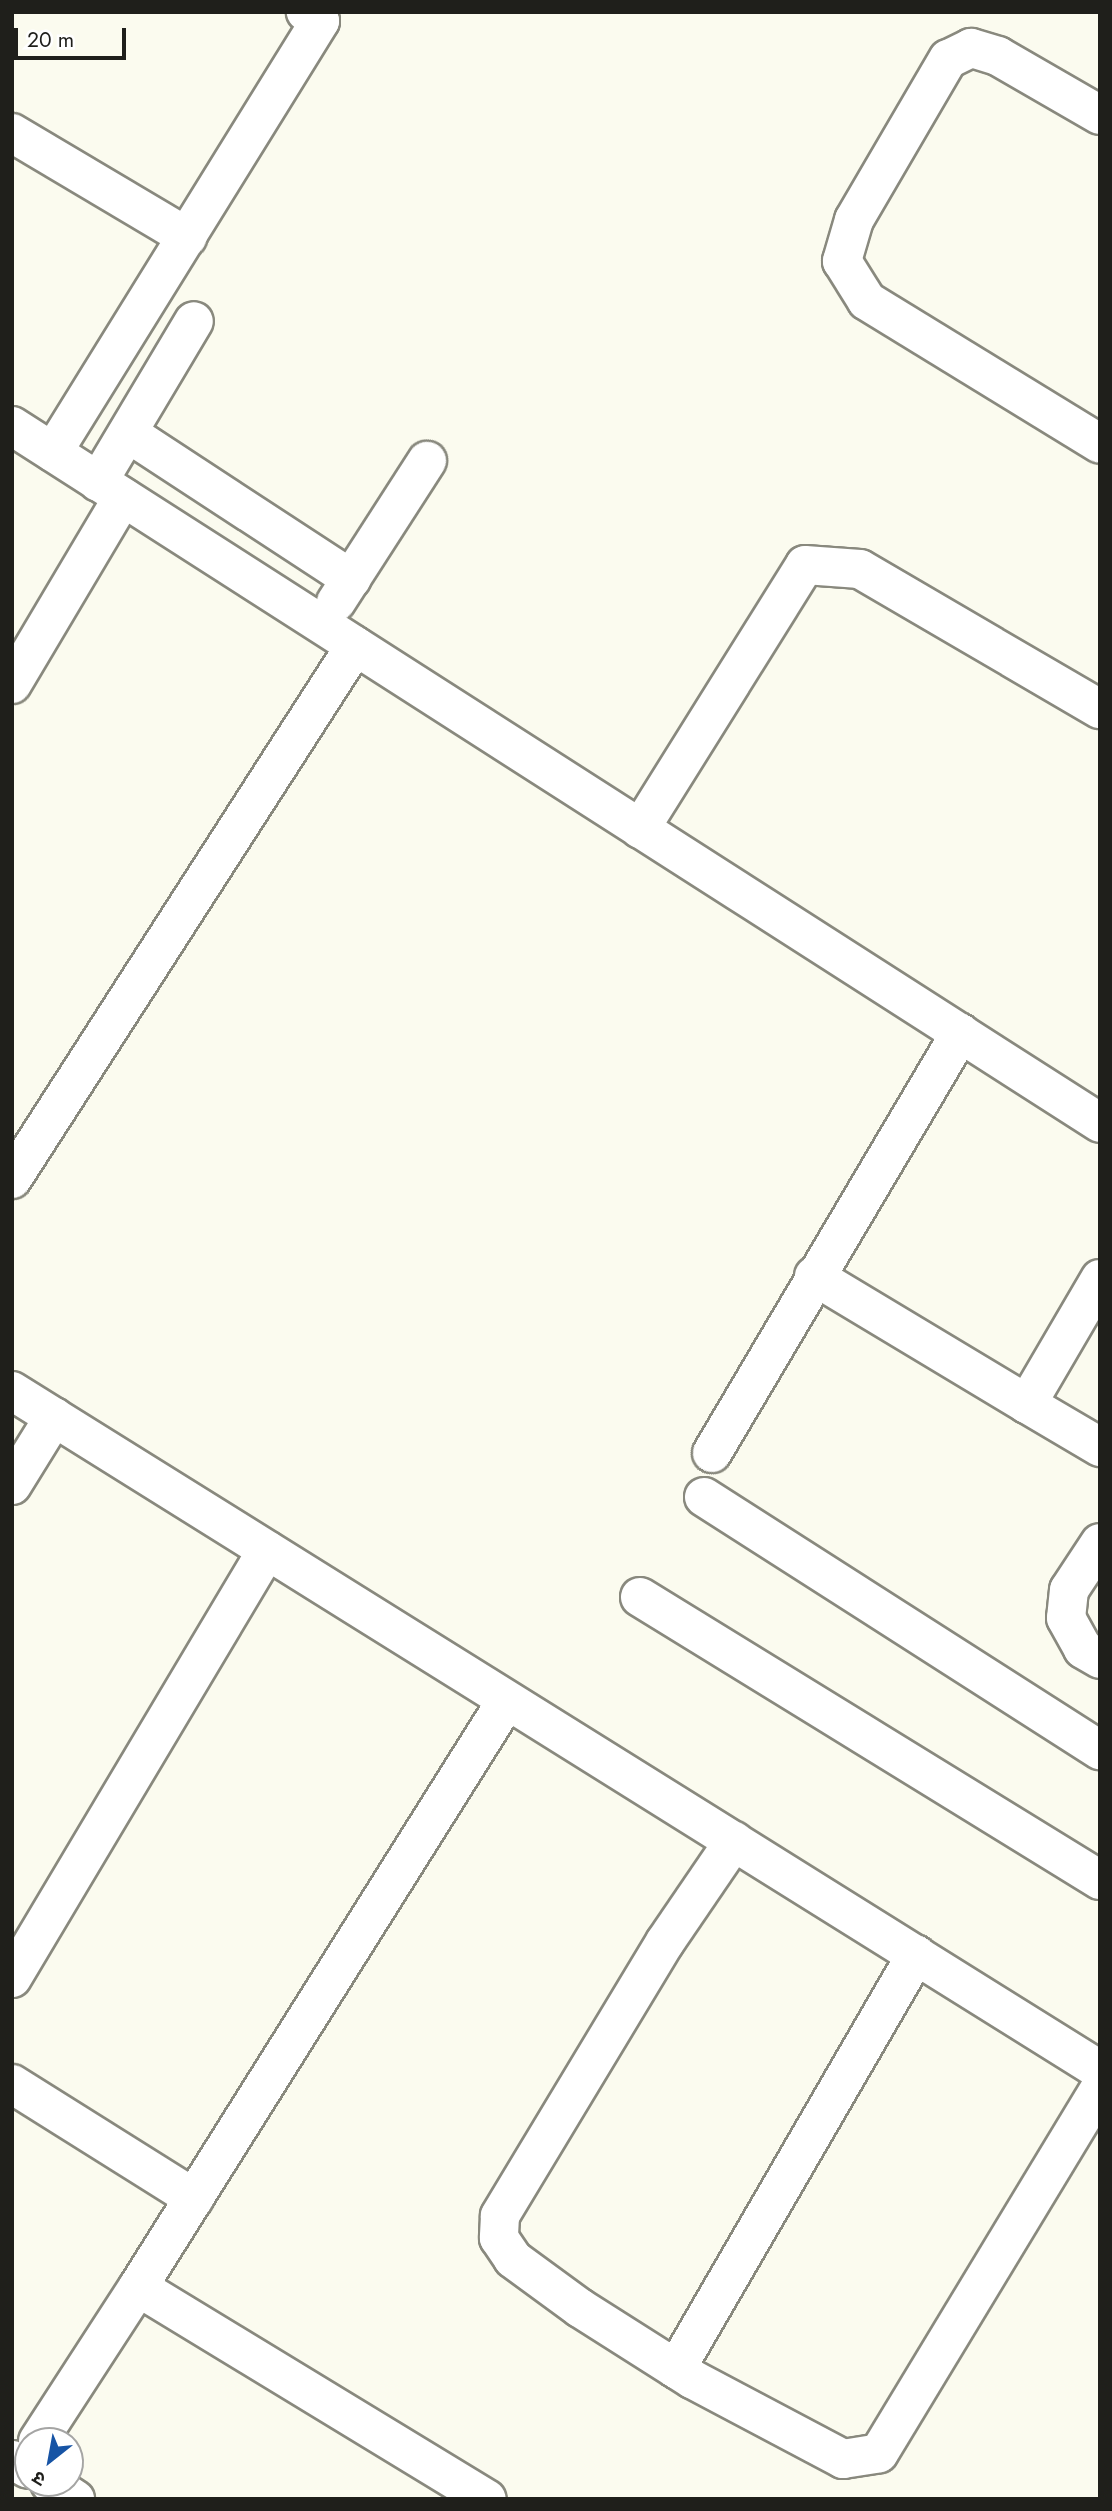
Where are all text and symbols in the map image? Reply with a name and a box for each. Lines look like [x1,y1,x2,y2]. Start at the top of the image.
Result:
scale bar [18,14,130,58]
text: 20 m [27,25,74,55]
north arrow [14,2427,84,2497]
text: उ [27,2464,51,2493]

